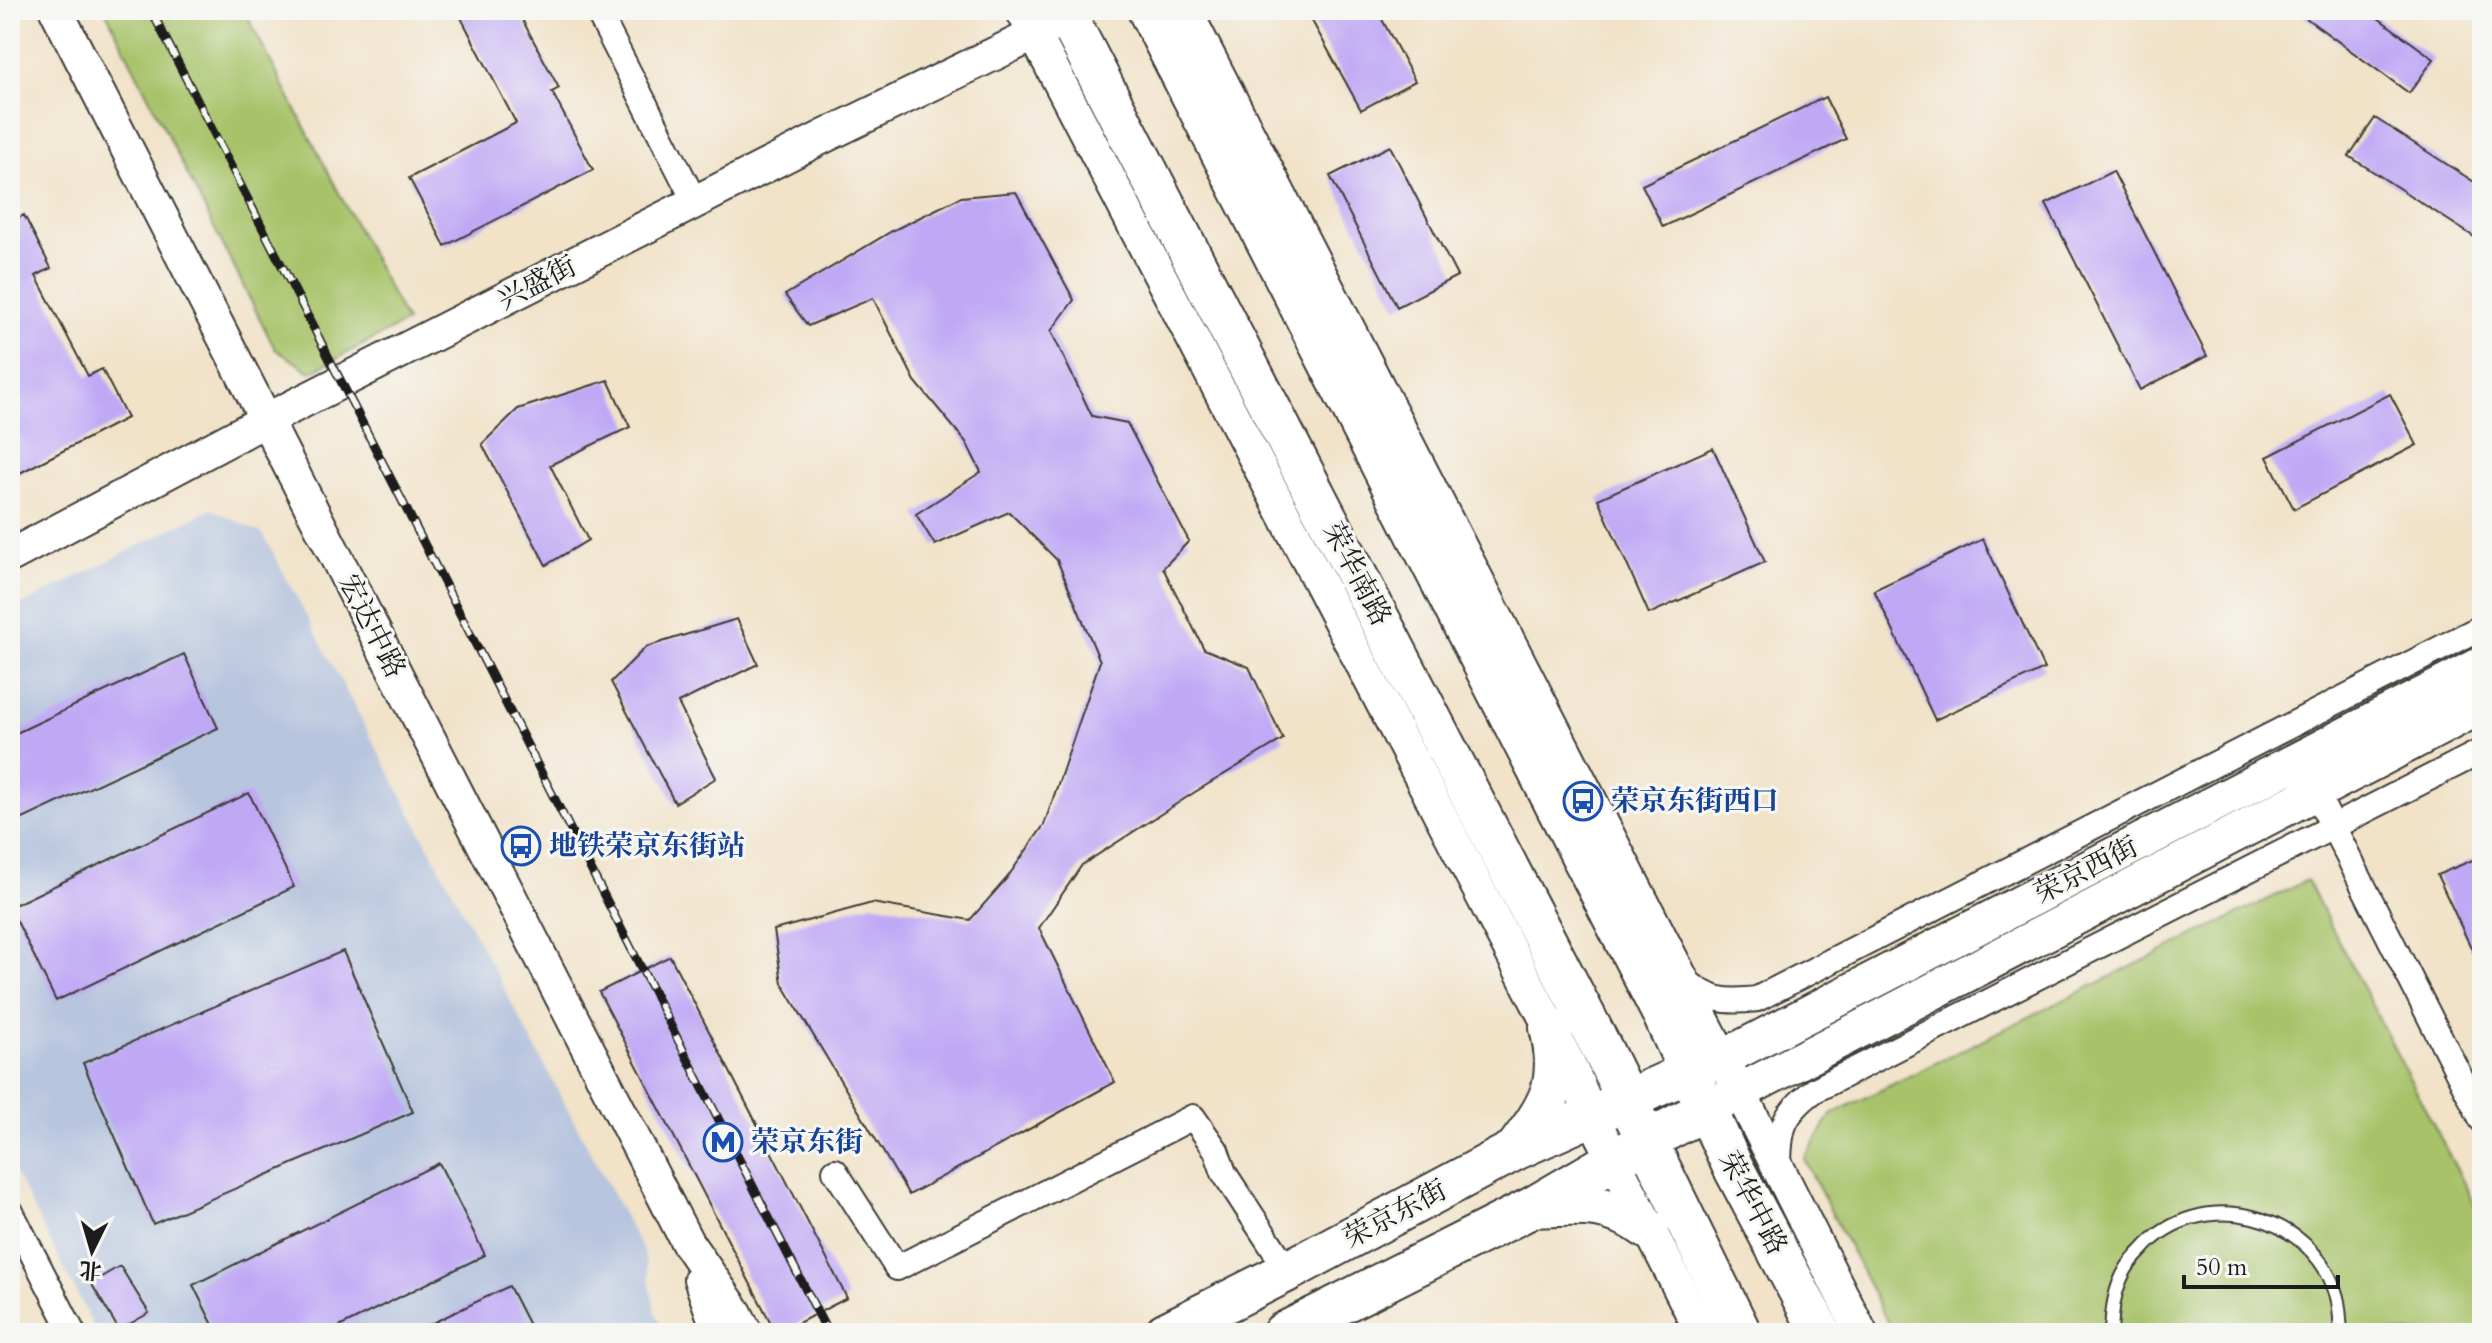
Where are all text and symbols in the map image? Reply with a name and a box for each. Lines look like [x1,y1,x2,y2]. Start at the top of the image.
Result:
street label: 兴盛街 [491,247,583,319]
street label: 荣华南路 [1314,516,1400,632]
street label: 宏达中路 [330,567,414,685]
bus stop icon: 荣京东街西口 [1562,780,1604,822]
place label: 荣京东街西口 [1611,782,1779,820]
bus stop icon: 地铁荣京东街站 [500,825,542,867]
place label: 地铁荣京东街站 [549,827,745,865]
street label: 荣京西街 [2027,828,2145,912]
metro station icon: 荣京东街 [702,1121,744,1163]
place label: 荣京东街 [751,1123,863,1161]
street label: 荣华中路 [1710,1145,1796,1261]
street label: 荣京东街 [1337,1171,1453,1257]
north arrow [52,1211,132,1291]
scale bar [2184,1239,2338,1289]
text: 50 m [2196,1251,2248,1284]
text: 北 [78,1254,103,1286]

